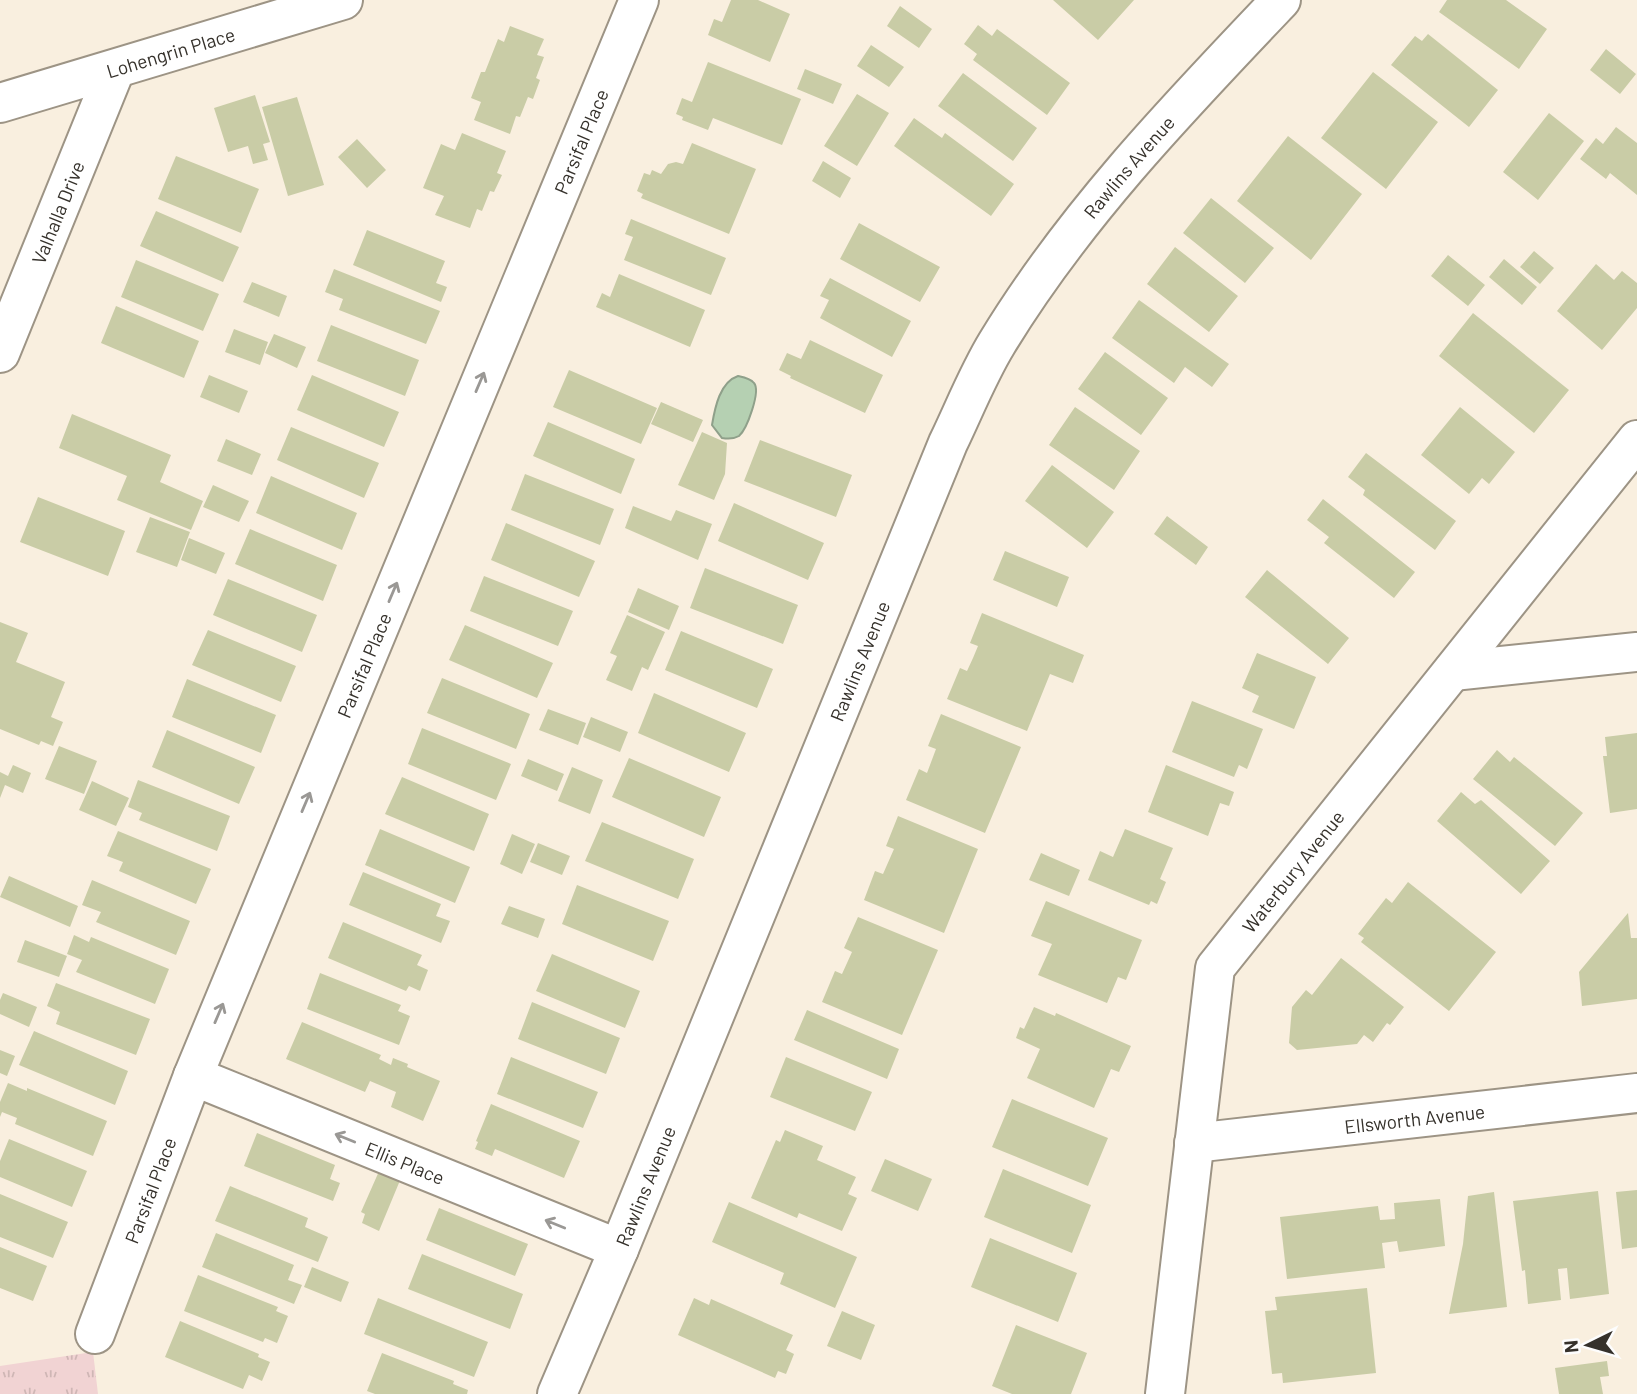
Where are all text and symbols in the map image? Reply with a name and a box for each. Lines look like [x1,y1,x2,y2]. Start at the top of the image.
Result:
street label: Lohengrin Place [103,22,237,82]
street label: Parsifal Place [549,85,612,197]
street label: Rawlins Avenue [1078,110,1179,222]
street label: Valhalla Drive [26,157,88,267]
one-way arrow [475,372,488,393]
one-way arrow [388,582,401,604]
street label: Rawlins Avenue [824,597,894,724]
street label: Parsifal Place [331,609,395,721]
one-way arrow [300,792,313,814]
street label: Waterbury Avenue [1237,805,1348,937]
one-way arrow [213,1002,226,1024]
street label: Ellsworth Avenue [1343,1099,1486,1137]
street label: Rawlins Avenue [610,1122,680,1249]
one-way arrow [334,1131,356,1144]
street label: Parsifal Place [119,1134,180,1246]
street label: Ellis Place [362,1136,448,1189]
one-way arrow [545,1216,567,1229]
north arrow [1553,1310,1623,1380]
text: N [1559,1339,1583,1354]

